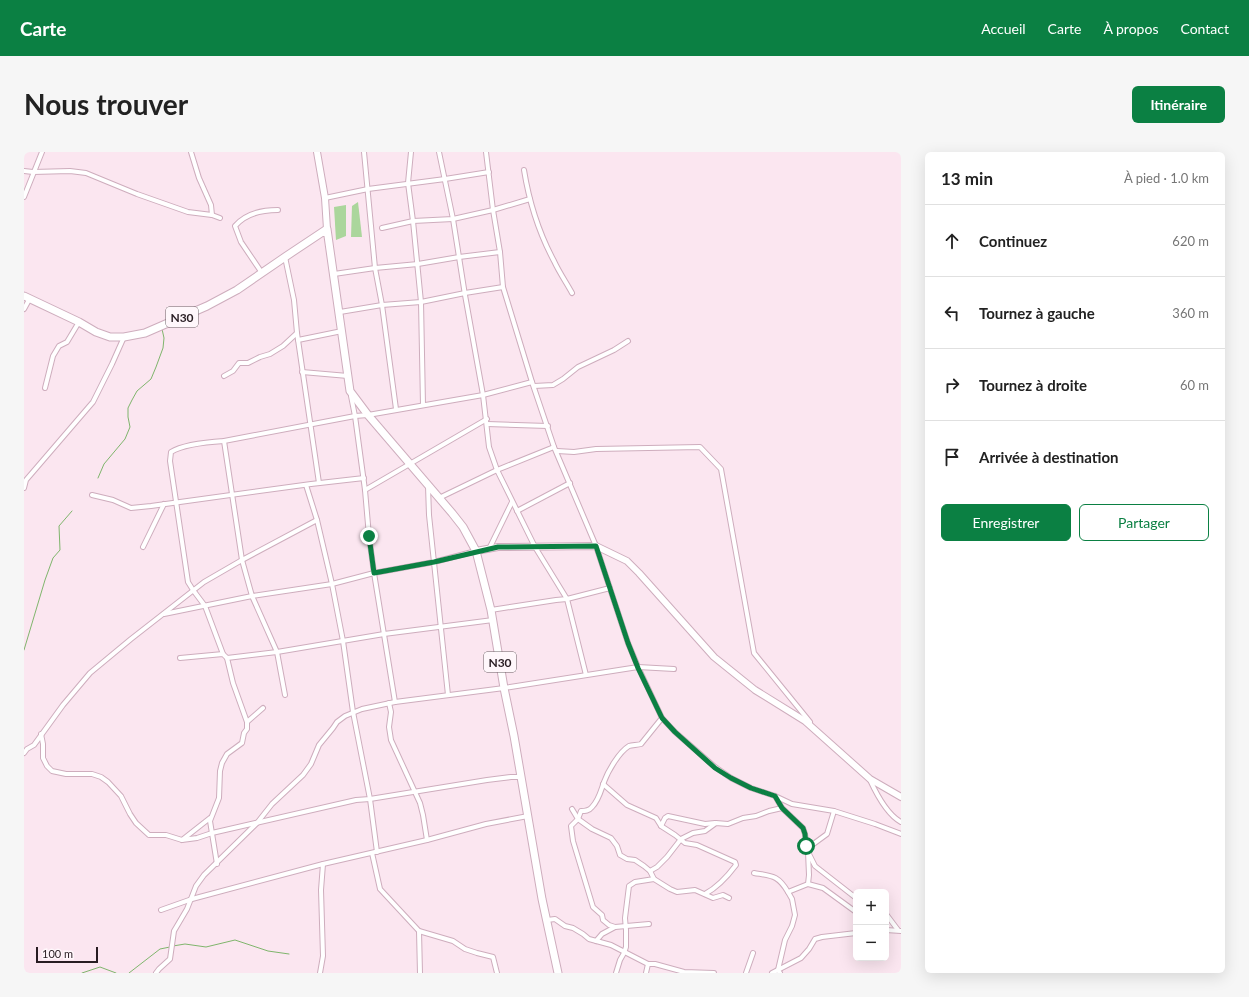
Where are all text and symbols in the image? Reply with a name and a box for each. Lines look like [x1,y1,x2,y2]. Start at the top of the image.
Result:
text: Carte [20,17,66,40]
text: Accueil [981,20,1026,37]
text: Carte [1048,20,1081,37]
text: À propos [1103,20,1158,37]
text: Contact [1180,20,1229,37]
button: Itinéraire [1132,86,1225,123]
text: Nous trouver [24,87,188,121]
text: 13 min [941,168,993,189]
text: À pied · 1.0 km [1124,170,1209,186]
icon: ahead [941,230,963,252]
text: Continuez [979,232,1047,250]
text: 620 m [1172,233,1209,249]
icon: left [941,302,963,324]
text: Tournez à gauche [979,304,1095,322]
text: 360 m [1172,305,1209,321]
road number: N30 [166,307,198,327]
icon: right [941,374,963,396]
text: Tournez à droite [979,376,1087,394]
text: 60 m [1180,377,1209,393]
icon: arrive [941,446,963,468]
text: Arrivée à destination [979,448,1118,466]
button: Enregistrer [941,504,1071,541]
button: Partager [1079,504,1209,541]
route end [360,527,378,545]
road number: N30 [484,652,516,672]
route start [797,837,815,855]
map controls [853,889,889,961]
button: + [853,889,889,925]
button: − [853,925,889,961]
scale bar [36,945,98,964]
text: 100 m [42,947,73,960]

